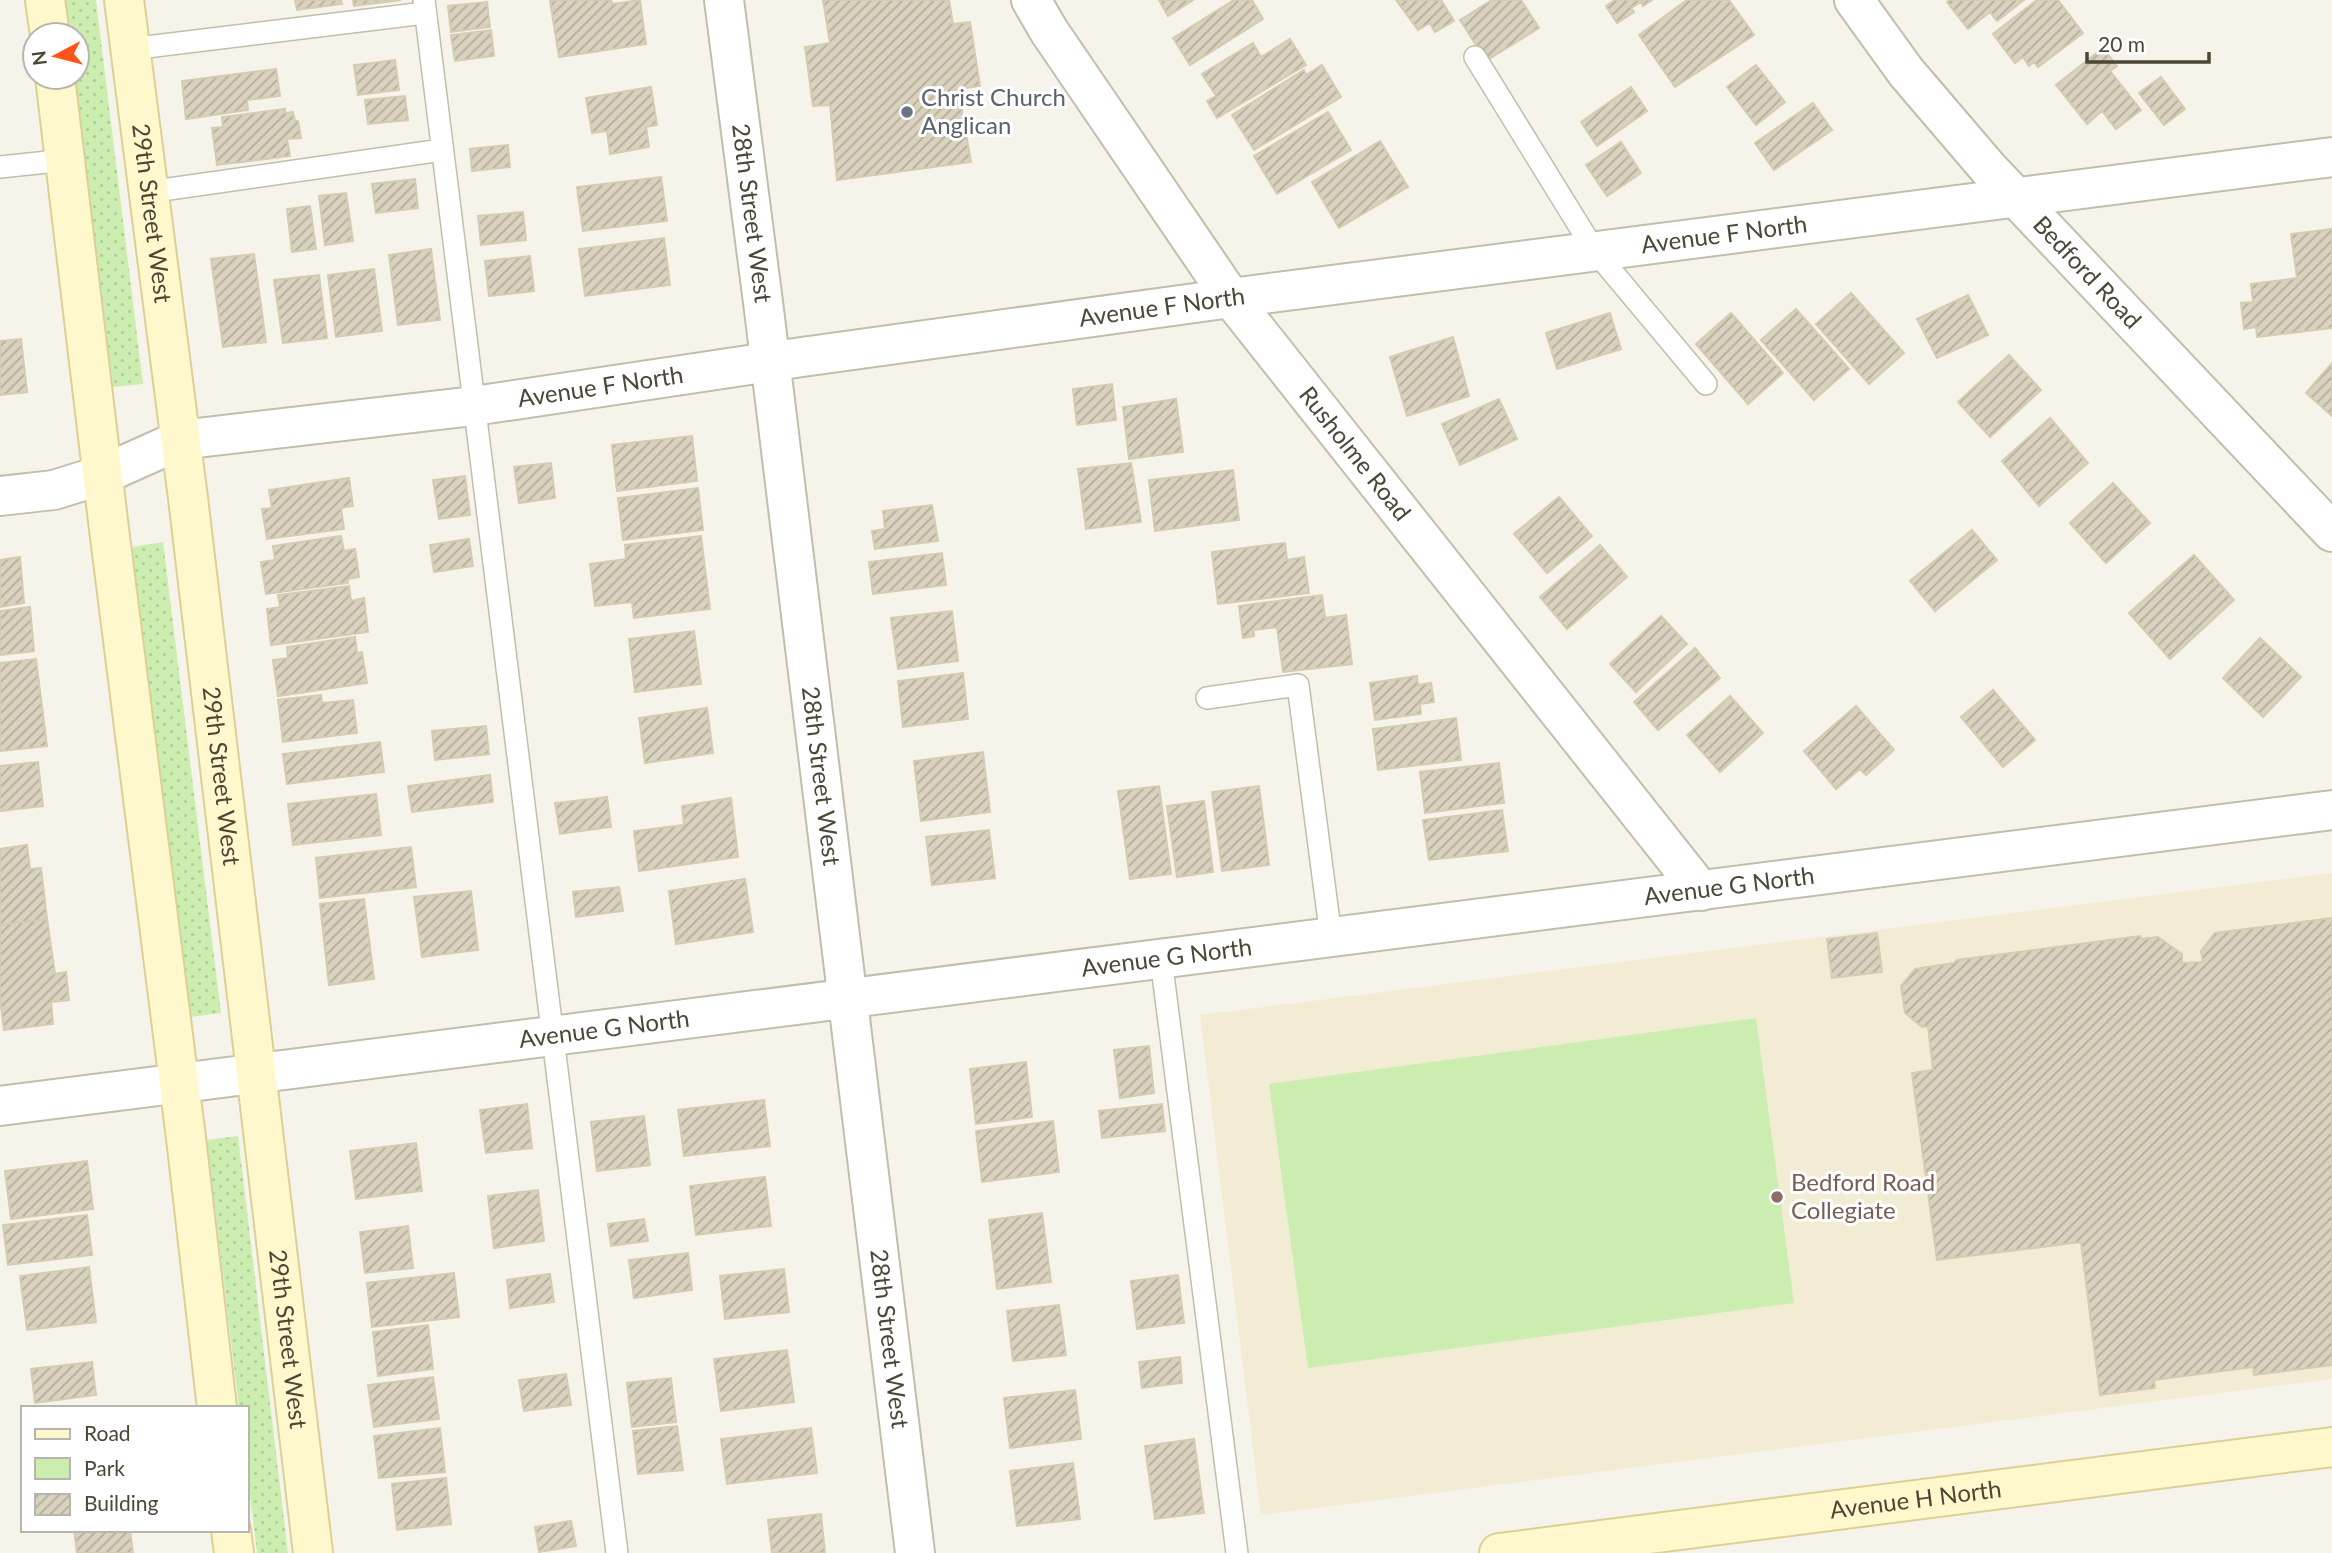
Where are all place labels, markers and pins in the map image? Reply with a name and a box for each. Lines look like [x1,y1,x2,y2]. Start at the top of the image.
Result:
place label: Christ Church Anglican [921,82,1066,139]
marker: Christ Church Anglican [899,104,915,120]
place label: Bedford Road Collegiate [1791,1167,1935,1224]
marker: Bedford Road Collegiate [1769,1189,1785,1205]

